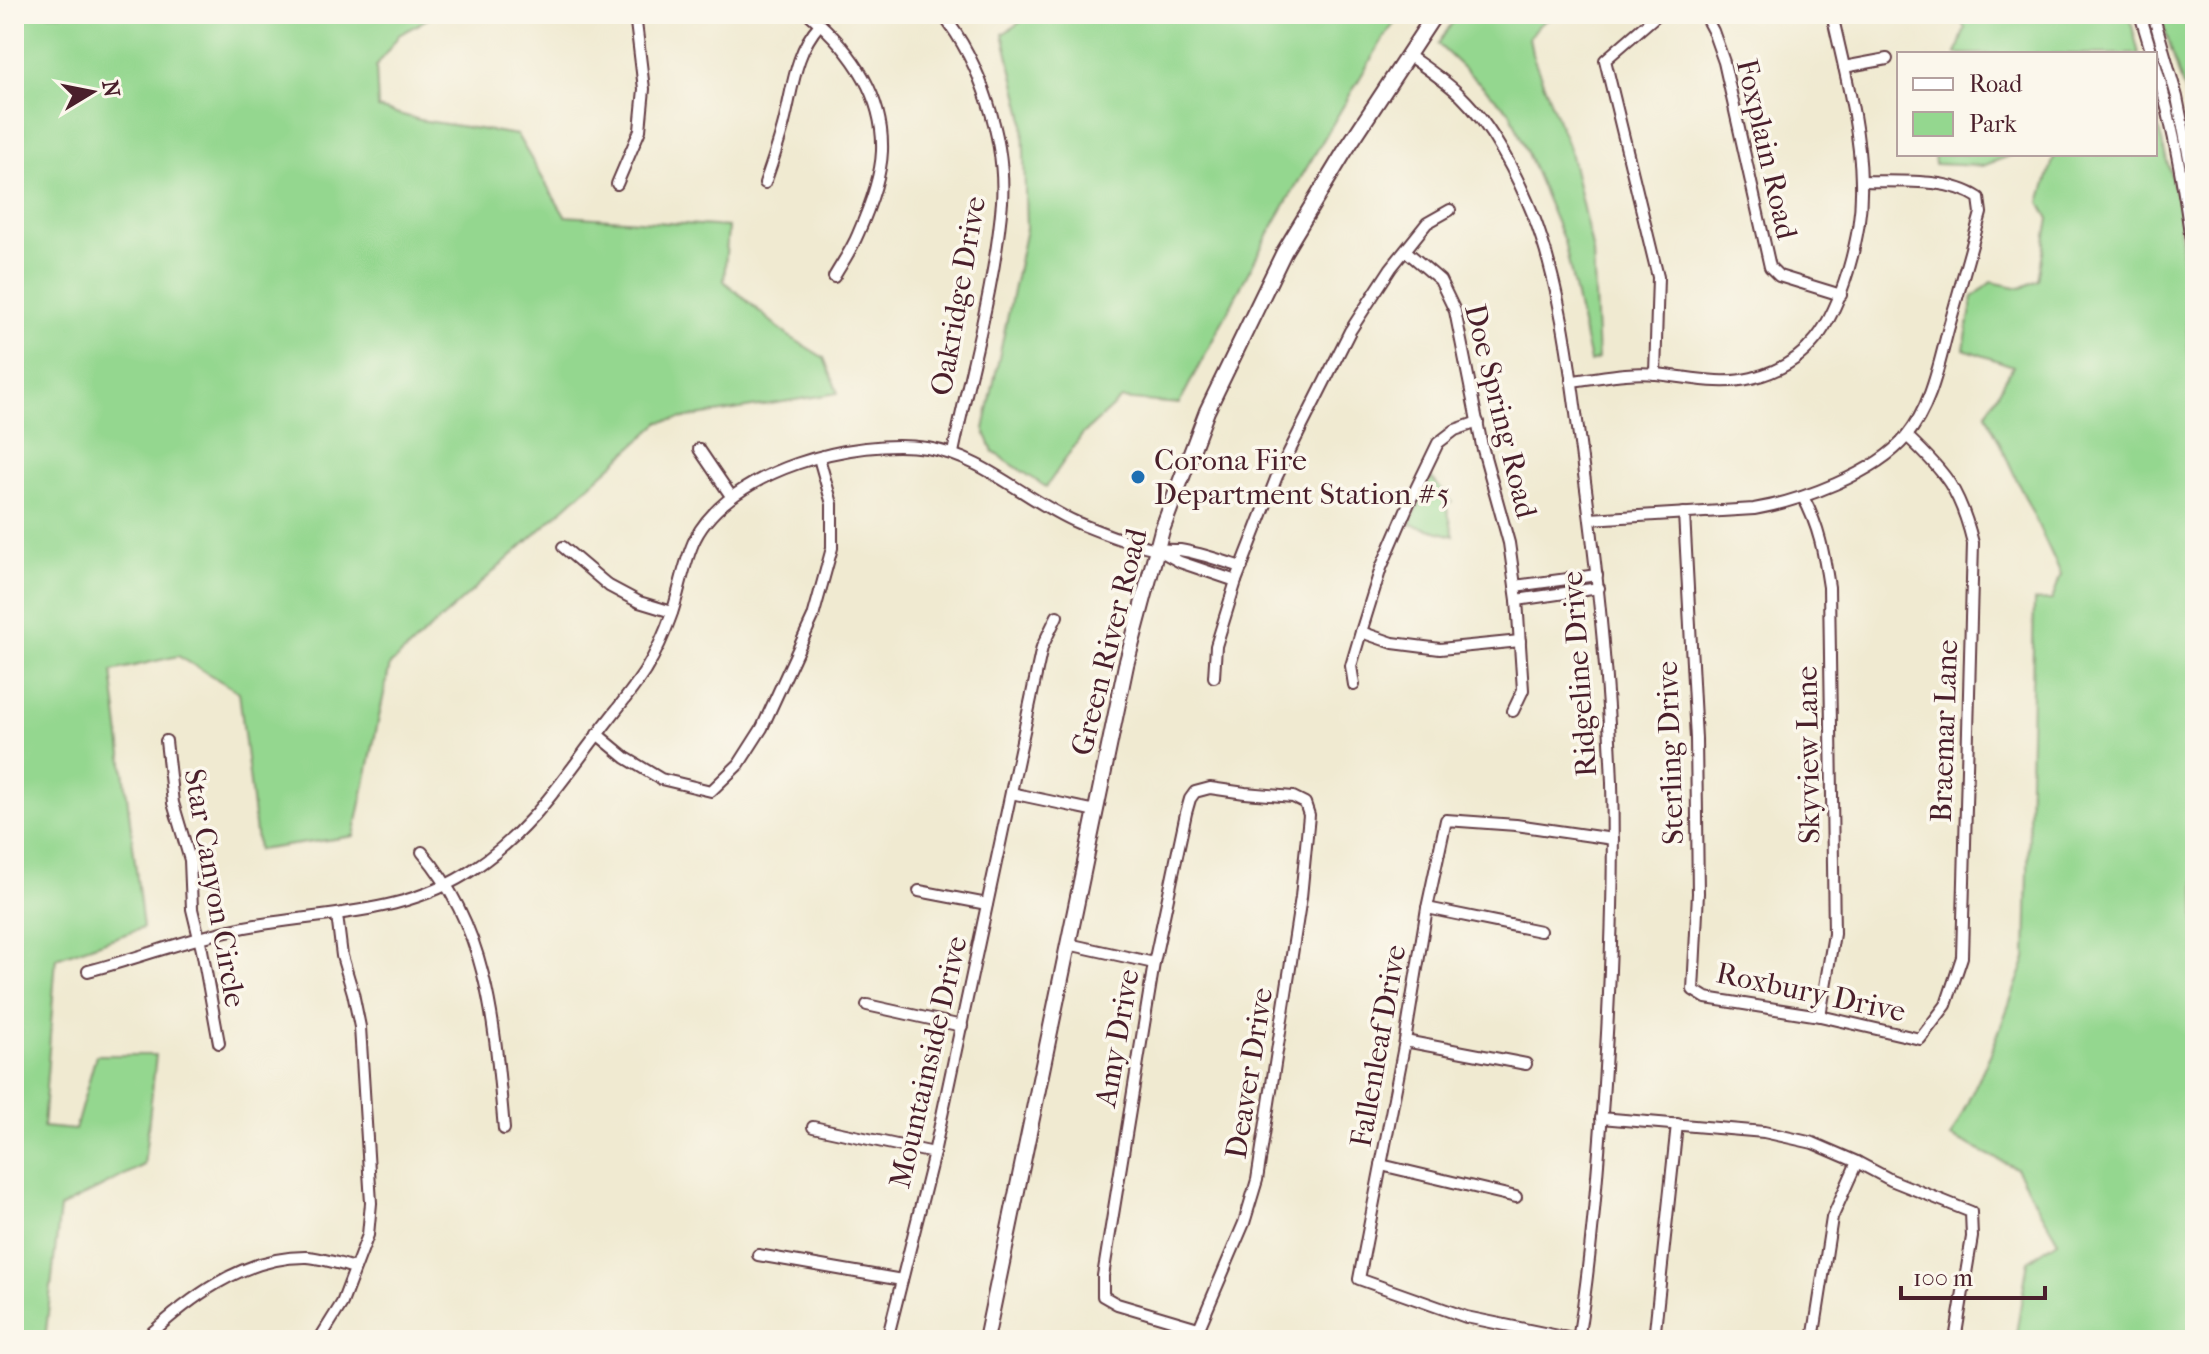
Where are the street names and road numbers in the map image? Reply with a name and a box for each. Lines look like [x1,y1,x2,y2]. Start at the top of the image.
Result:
street label: Foxplain Road [1729,56,1804,243]
street label: Oakridge Drive [924,194,993,398]
street label: Doe Spring Road [1457,301,1544,522]
street label: Green River Road [1064,524,1155,759]
street label: Ridgeline Drive [1555,570,1604,778]
street label: Braemar Lane [1924,639,1965,823]
street label: Sterling Drive [1650,660,1691,846]
street label: Skyview Lane [1789,665,1828,844]
street label: Star Canyon Circle [176,766,253,1010]
street label: Mountainside Drive [882,932,975,1192]
street label: Fallenleaf Drive [1343,942,1414,1150]
street label: Roxbury Drive [1713,955,1909,1030]
street label: Amy Drive [1088,966,1147,1111]
street label: Deaver Drive [1219,985,1280,1161]

